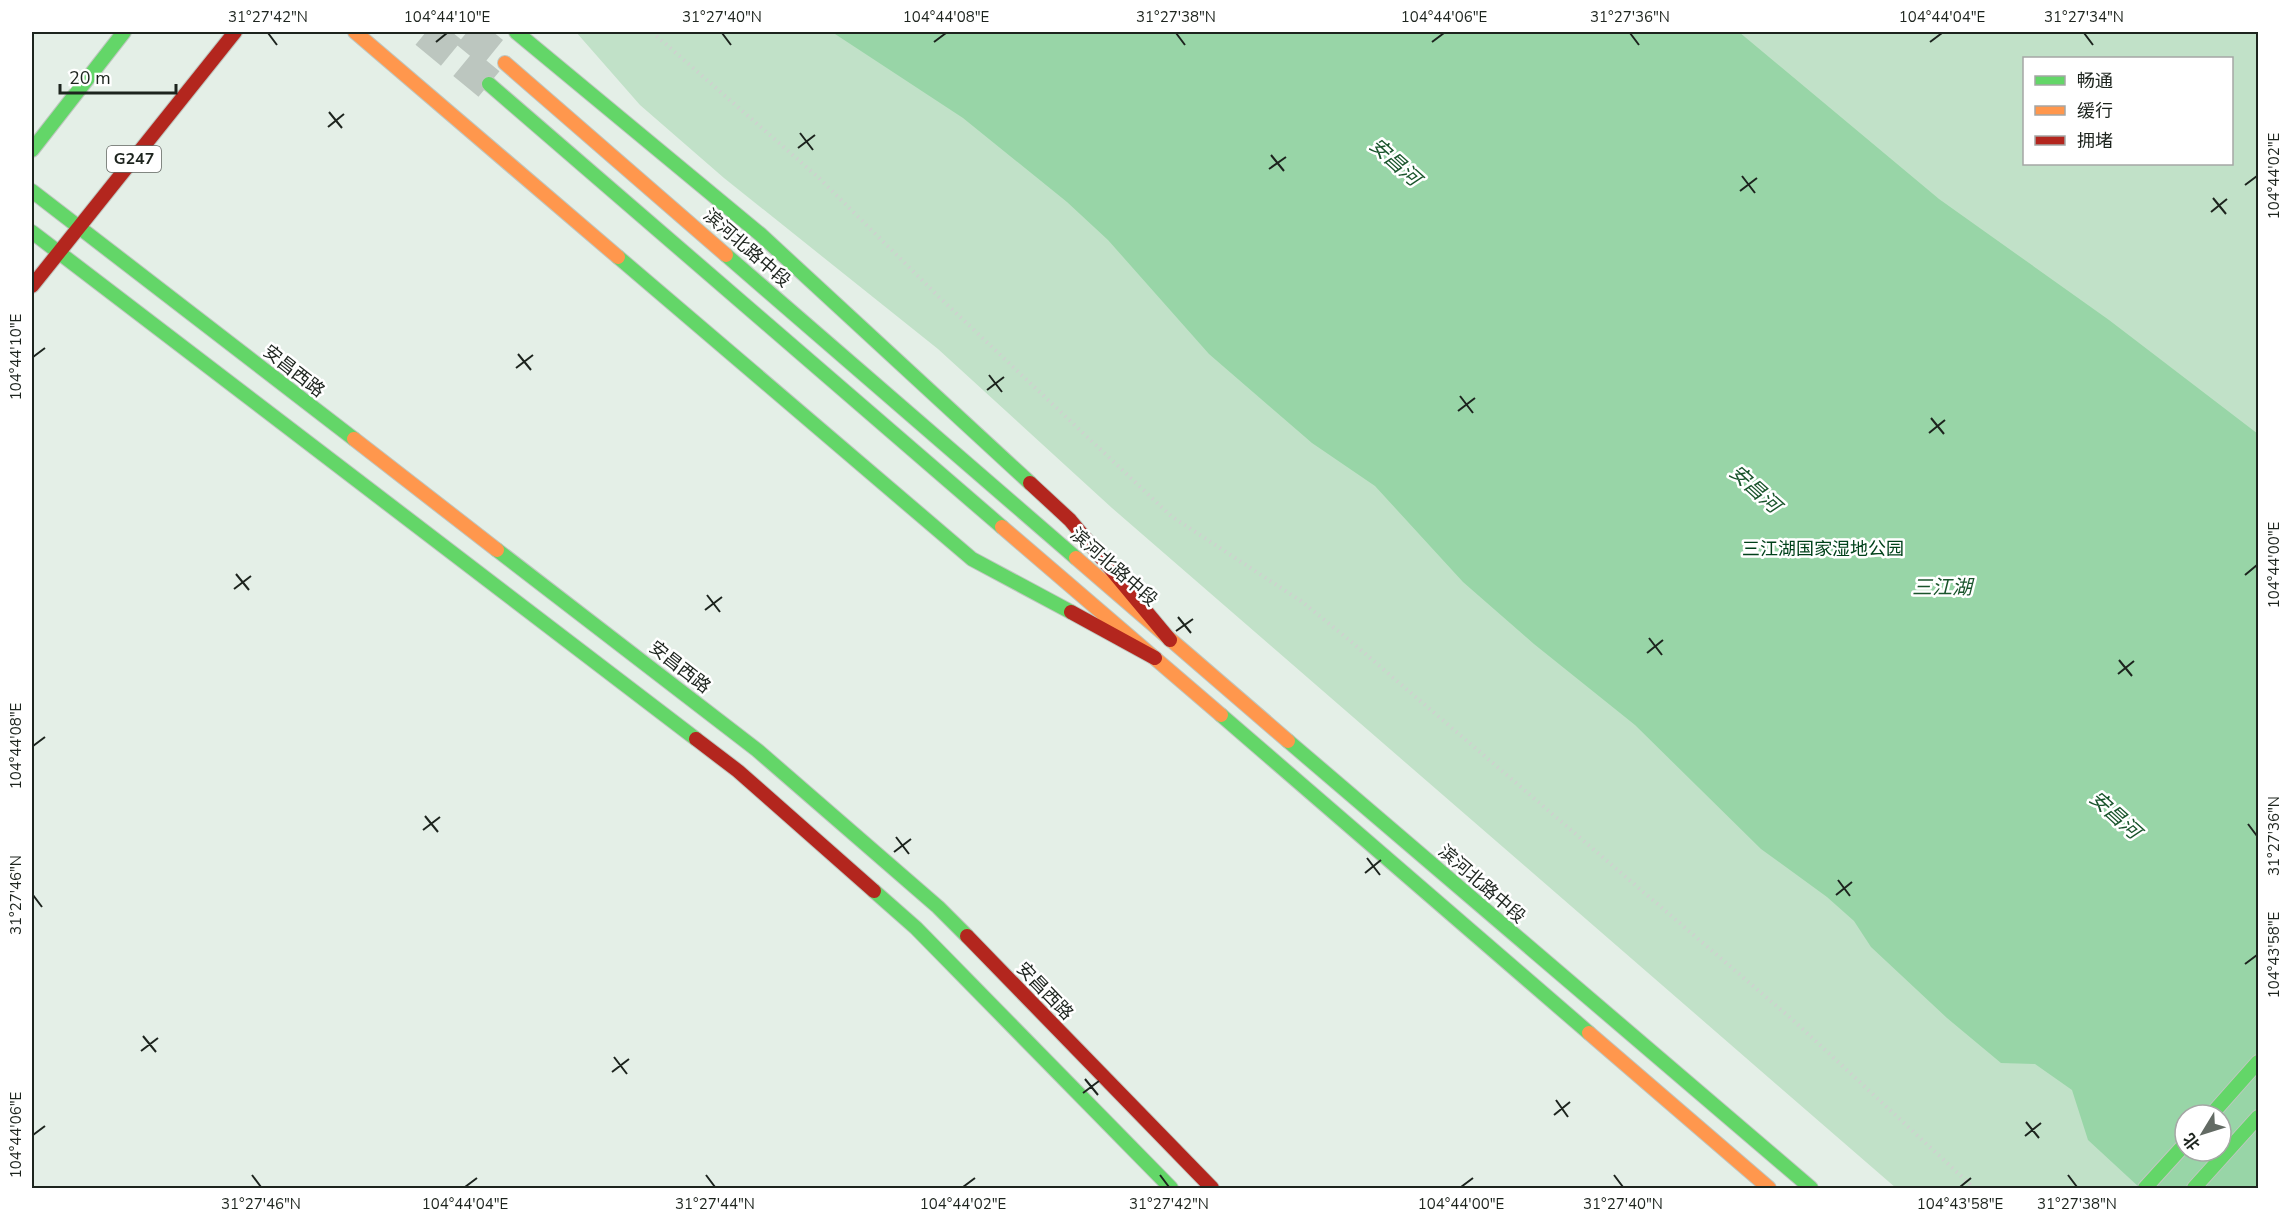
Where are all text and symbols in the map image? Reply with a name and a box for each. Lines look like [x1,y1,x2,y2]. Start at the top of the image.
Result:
text: 31°27'42"N [228,7,308,27]
text: 104°44'10"E [404,7,490,27]
text: 31°27'40"N [682,7,762,27]
text: 104°44'08"E [903,7,989,27]
text: 31°27'38"N [1136,7,1216,27]
text: 104°44'06"E [1401,7,1487,27]
text: 31°27'36"N [1590,7,1670,27]
text: 104°44'04"E [1899,7,1985,27]
text: 31°27'34"N [2044,7,2124,27]
scale bar [60,57,176,95]
legend [2023,57,2233,165]
text: 20 m [69,66,111,90]
text: 畅通 [2077,69,2113,93]
text: 缓行 [2077,99,2113,123]
text: 拥堵 [2077,129,2113,153]
water label: 安昌河 [1364,132,1429,195]
text: 104°44'02"E [2264,133,2284,219]
road number: G247 [107,146,161,172]
street label: 滨河北路中段 [698,204,796,292]
text: 104°44'10"E [6,314,26,400]
street label: 安昌西路 [258,339,330,403]
water label: 安昌河 [1724,459,1789,522]
text: 104°44'00"E [2264,522,2284,608]
street label: 滨河北路中段 [1065,523,1163,611]
park label: 三江湖国家湿地公园 [1742,537,1904,561]
water label: 三江湖 [1912,574,1975,601]
street label: 安昌西路 [644,635,716,699]
text: 104°44'08"E [6,703,26,789]
water label: 安昌河 [2084,785,2149,848]
text: 31°27'36"N [2264,796,2284,876]
street label: 滨河北路中段 [1433,840,1531,928]
text: 31°27'46"N [6,855,26,935]
text: 104°43'58"E [2264,912,2284,998]
street label: 安昌西路 [1011,957,1079,1025]
text: 104°44'06"E [6,1092,26,1178]
north arrow [2173,1103,2233,1163]
text: 北 [2178,1129,2206,1155]
text: 31°27'46"N [221,1194,301,1214]
text: 104°44'04"E [422,1194,508,1214]
text: 31°27'44"N [675,1194,755,1214]
text: 104°44'02"E [920,1194,1006,1214]
text: 31°27'42"N [1129,1194,1209,1214]
text: 104°44'00"E [1418,1194,1504,1214]
text: 31°27'40"N [1583,1194,1663,1214]
text: 104°43'58"E [1917,1194,2003,1214]
text: 31°27'38"N [2037,1194,2117,1214]

